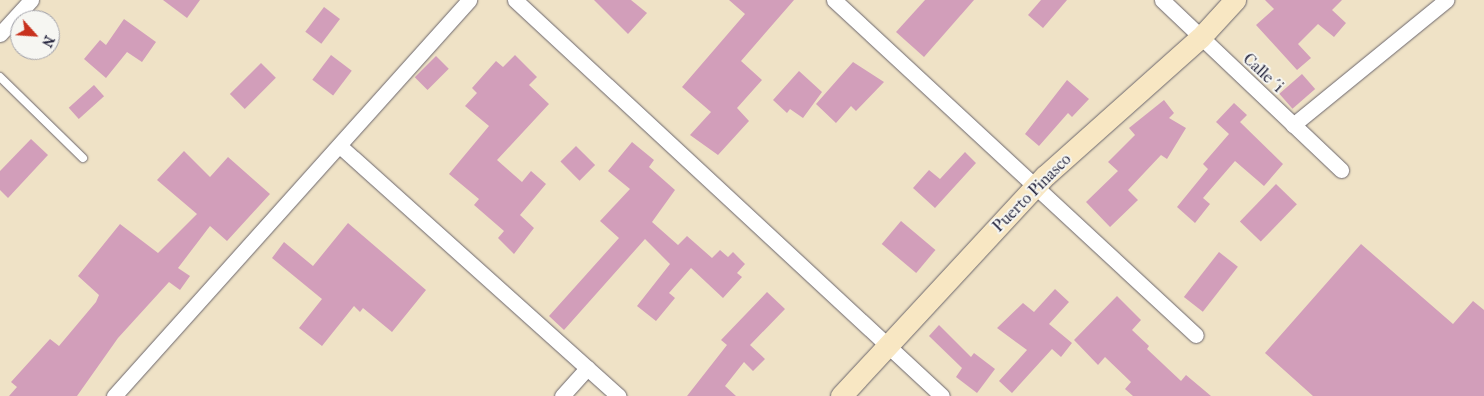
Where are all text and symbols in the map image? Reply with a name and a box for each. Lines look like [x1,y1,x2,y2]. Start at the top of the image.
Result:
north arrow [10,10,60,60]
text: N [38,33,58,50]
street label: Calle´i [1239,50,1287,96]
street label: Puerto Pinasco [989,150,1075,236]

